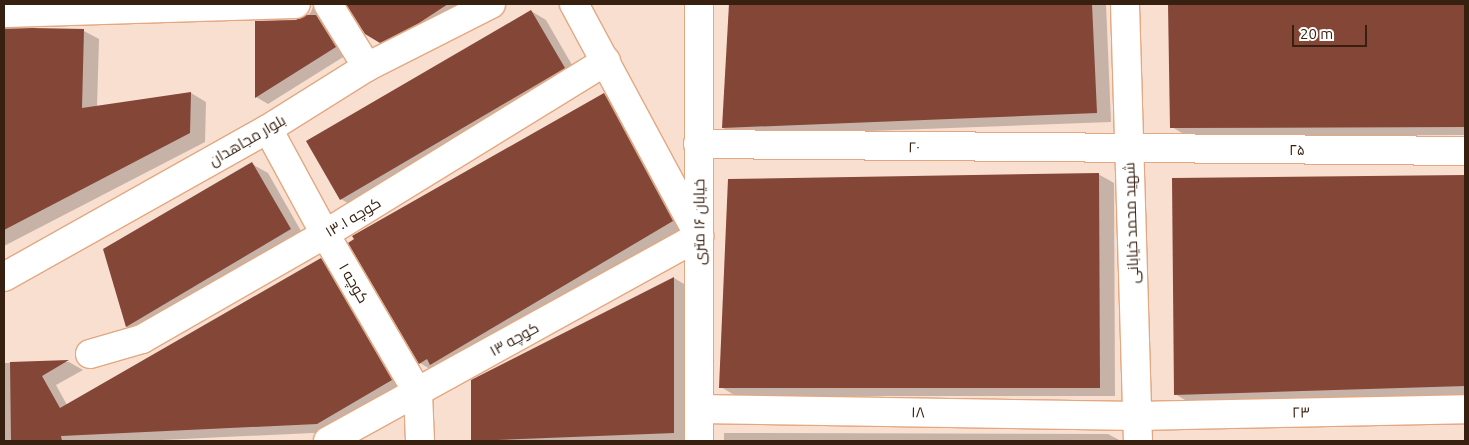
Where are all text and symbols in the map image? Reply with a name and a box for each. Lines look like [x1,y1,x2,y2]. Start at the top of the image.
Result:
scale bar [1294,15,1369,47]
text: 20 m [1300,25,1333,42]
street label: بلوار مجاهدان [205,111,289,169]
street label: ۲۰ [908,138,920,156]
street label: ۲۵ [1289,141,1305,159]
street label: شهید محمد خیابانی [1120,162,1142,284]
street label: خیابان ۱۶ متری [690,179,708,265]
street label: کوچه ۱۳.۱ [322,193,384,241]
street label: کوچه ۱ [335,260,373,306]
street label: کوچه ۱۳ [486,318,542,360]
street label: ۱۸ [911,403,925,421]
street label: ۲۳ [1292,403,1310,421]

